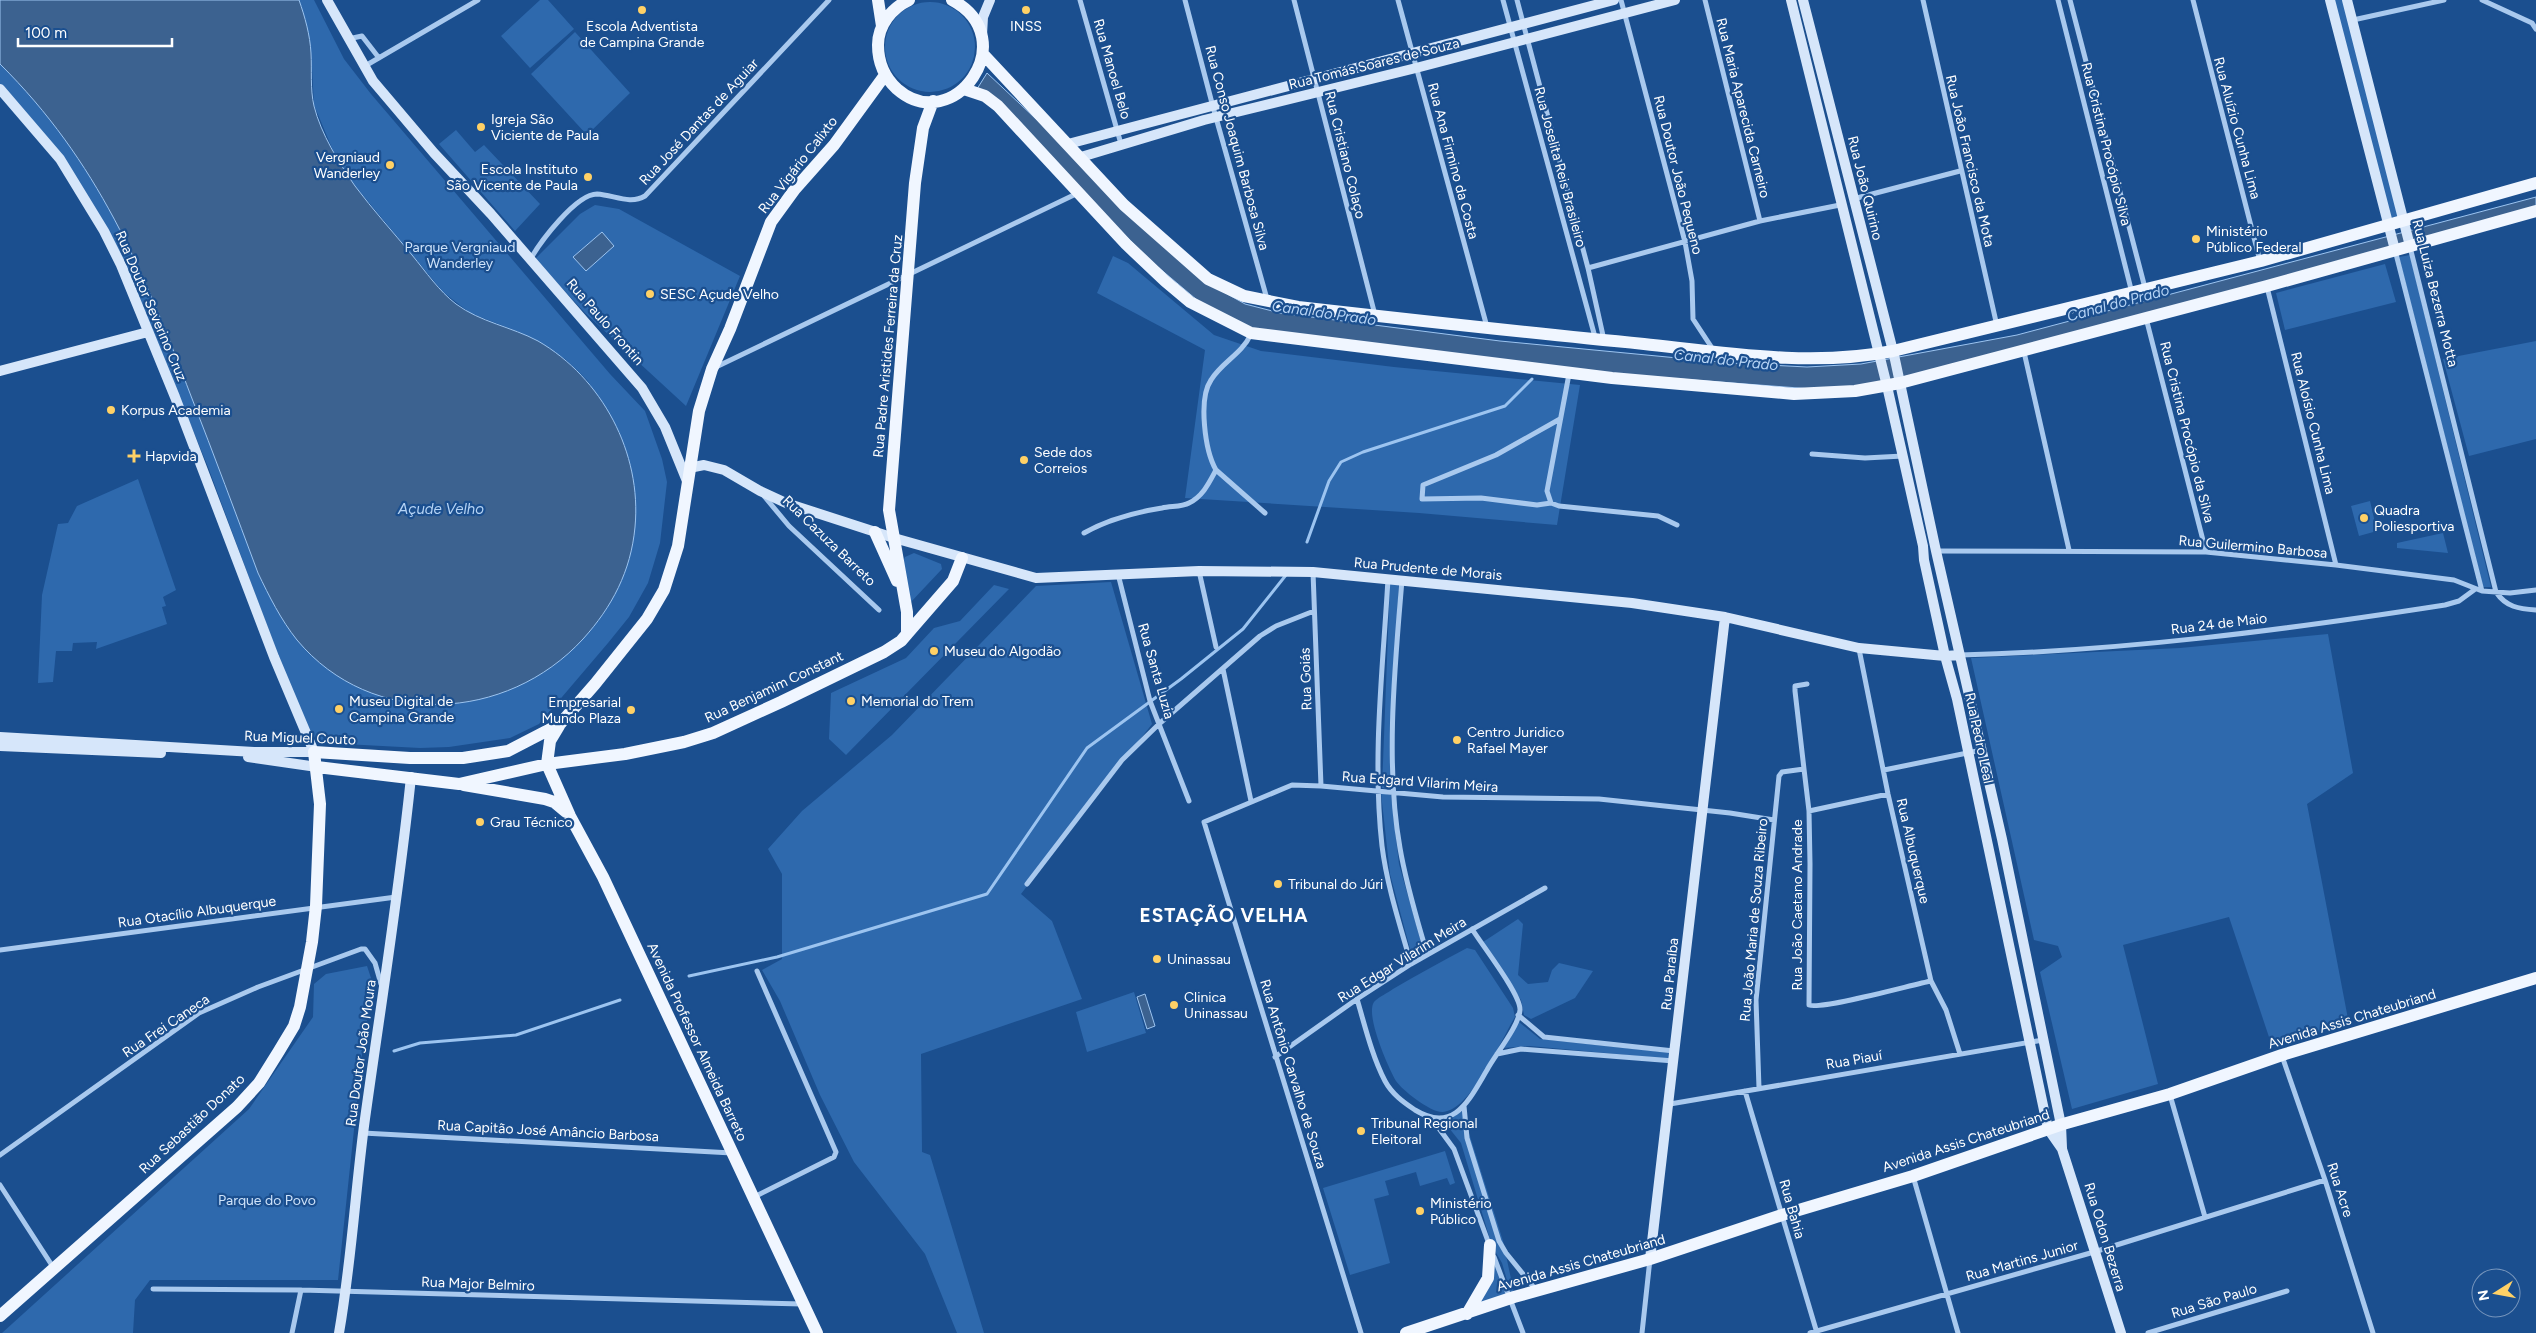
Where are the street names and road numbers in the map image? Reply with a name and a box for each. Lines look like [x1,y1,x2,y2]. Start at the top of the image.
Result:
street label: Rua Maria Aparecida Carneiro [1712,16,1774,200]
street label: Rua Manoel Belo [1090,17,1134,121]
street label: Rua Tomás Soares de Souza [1287,35,1461,93]
street label: Rua Conso Joaquim Barbosa Silva [1201,44,1273,252]
street label: Rua José Dantas de Aguiar [636,55,762,189]
street label: Rua Aluízio Cunha Lima [2210,55,2264,201]
street label: Rua Cristina Procópio Silva [2077,61,2135,227]
street label: Rua João Francisco da Mota [1942,73,1998,249]
street label: Rua Ana Firmino da Costa [1424,81,1482,241]
street label: Rua Joselita Reis Brasileiro [1530,85,1590,249]
street label: Rua Cristiano Colaço [1321,89,1369,221]
street label: Rua Doutor João Pequeno [1650,94,1706,256]
street label: Rua Vigário Calixto [755,113,841,217]
street label: Rua João Quirino [1844,134,1886,242]
street label: Rua Luiza Bezerra Motta [2408,217,2462,369]
street label: Rua Doutor Severino Cruz [112,228,191,384]
street label: Rua Padre Aristides Ferreira da Cruz [870,234,906,458]
street label: Rua Paulo Frontin [563,275,647,369]
street label: Rua Cristina Procópio da Silva [2156,340,2218,524]
street label: Rua Aloísio Cunha Lima [2287,350,2339,496]
street label: Rua Cazuza Barreto [779,492,879,590]
street label: Rua Guilermino Barbosa [2178,532,2328,562]
street label: Rua Prudente de Morais [1353,554,1503,584]
street label: Rua 24 de Maio [2170,610,2268,638]
street label: Rua Santa Luzia [1134,621,1178,721]
street label: Rua Benjamim Constant [702,647,846,727]
street label: Rua Goiás [1296,647,1316,711]
street label: Rua Pedro Leal [1961,691,1997,785]
street label: Rua Miguel Couto [244,728,356,748]
street label: Rua Edgard Vilarim Meira [1341,768,1499,796]
street label: Rua Albuquerque [1893,797,1933,906]
street label: Rua João Maria de Souza Ribeiro [1737,818,1771,1022]
street label: Rua João Caetano Andrade [1789,819,1806,991]
street label: Rua Otacílio Albuquerque [117,892,278,932]
street label: Rua Edgar Vilarim Meira [1335,913,1469,1007]
street label: Rua Paraíba [1658,937,1682,1011]
street label: Avenida Professor Almeida Barreto [643,940,751,1144]
street label: Rua Antônio Carvalho de Souza [1256,977,1330,1171]
street label: Rua Doutor João Moura [342,979,380,1127]
street label: Avenida Assis Chateubriand [2266,985,2438,1053]
street label: Rua Frei Caneca [119,991,213,1061]
street label: Rua Piauí [1825,1047,1884,1073]
street label: Rua Sebastião Donato [136,1071,248,1177]
street label: Avenida Assis Chateubriand [1880,1106,2052,1176]
street label: Rua Capitão José Amâncio Barbosa [437,1117,659,1145]
street label: Rua Acre [2323,1160,2357,1220]
street label: Rua Bahia [1775,1177,1809,1241]
street label: Rua Odon Bezerra [2080,1181,2130,1293]
street label: Avenida Assis Chateubriand [1495,1231,1667,1295]
street label: Rua Martins Junior [1964,1237,2080,1285]
street label: Rua Major Belmiro [421,1274,535,1294]
street label: Rua São Paulo [2169,1280,2259,1322]

